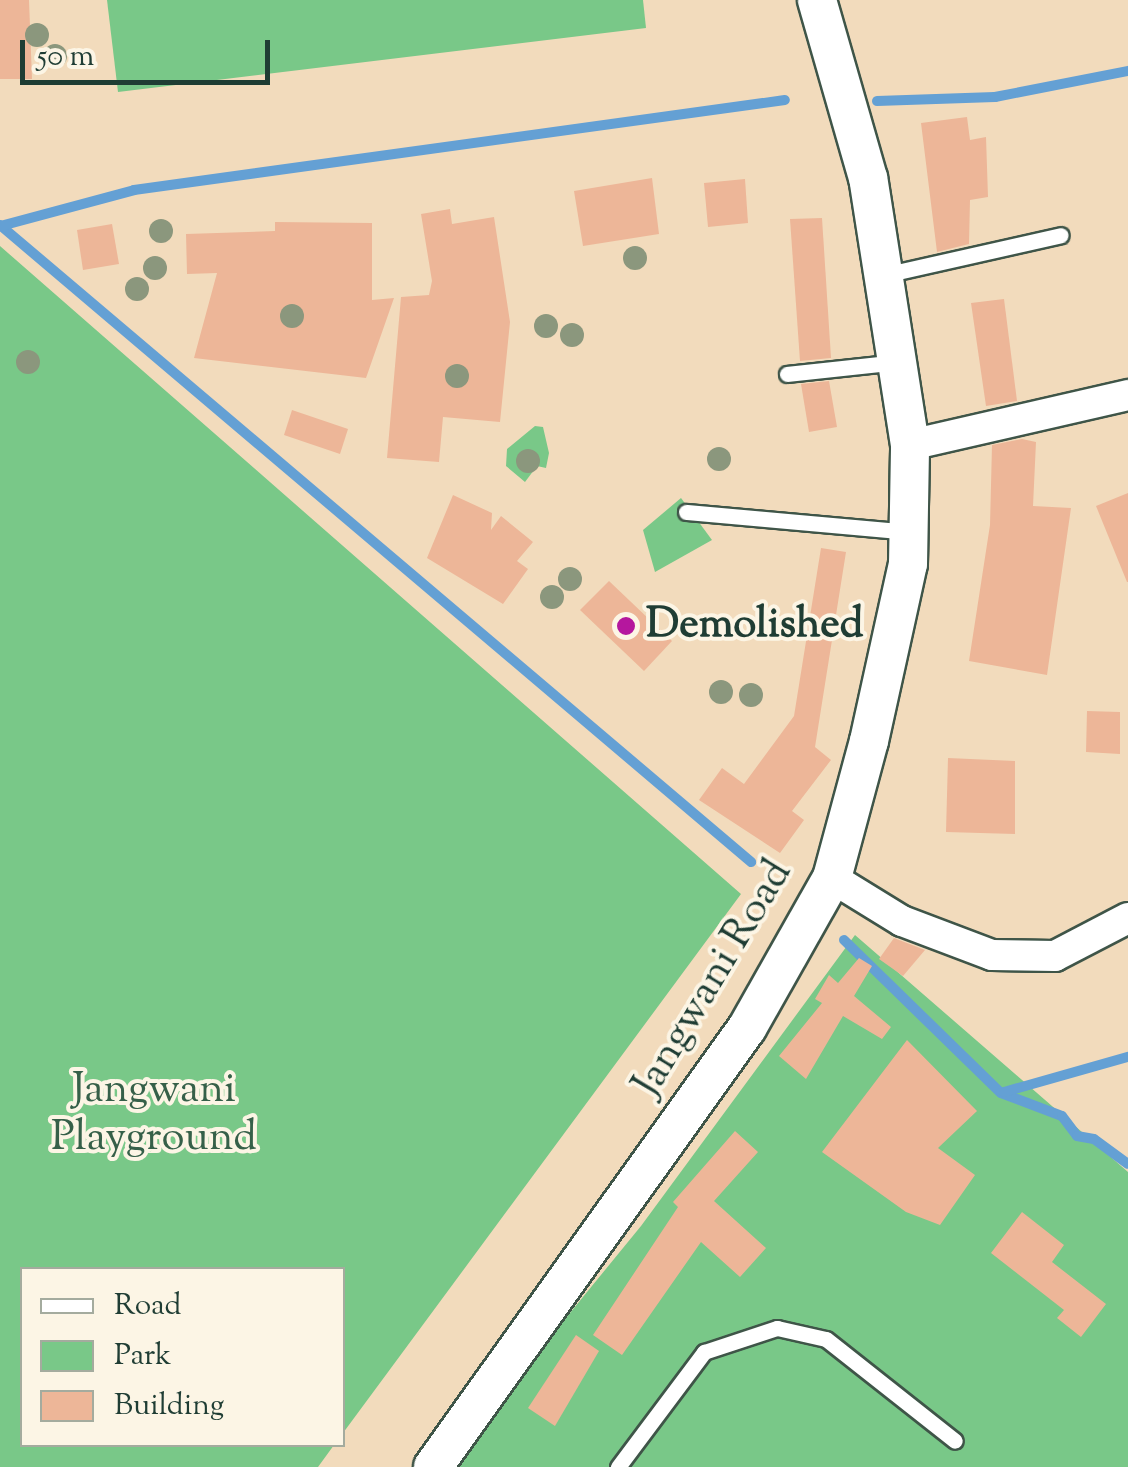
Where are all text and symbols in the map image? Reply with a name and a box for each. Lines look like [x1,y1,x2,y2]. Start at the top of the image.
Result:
scale bar [25,20,275,82]
text: 50 m [37,36,94,79]
place label: Demolished [646,601,864,651]
marker: Demolished [615,615,637,637]
street label: Jangwani Road [624,851,804,1107]
park label: Jangwani Playground [51,1066,257,1164]
legend [20,1267,345,1447]
text: Road [114,1285,181,1328]
text: Park [114,1335,171,1378]
text: Building [114,1385,224,1428]

